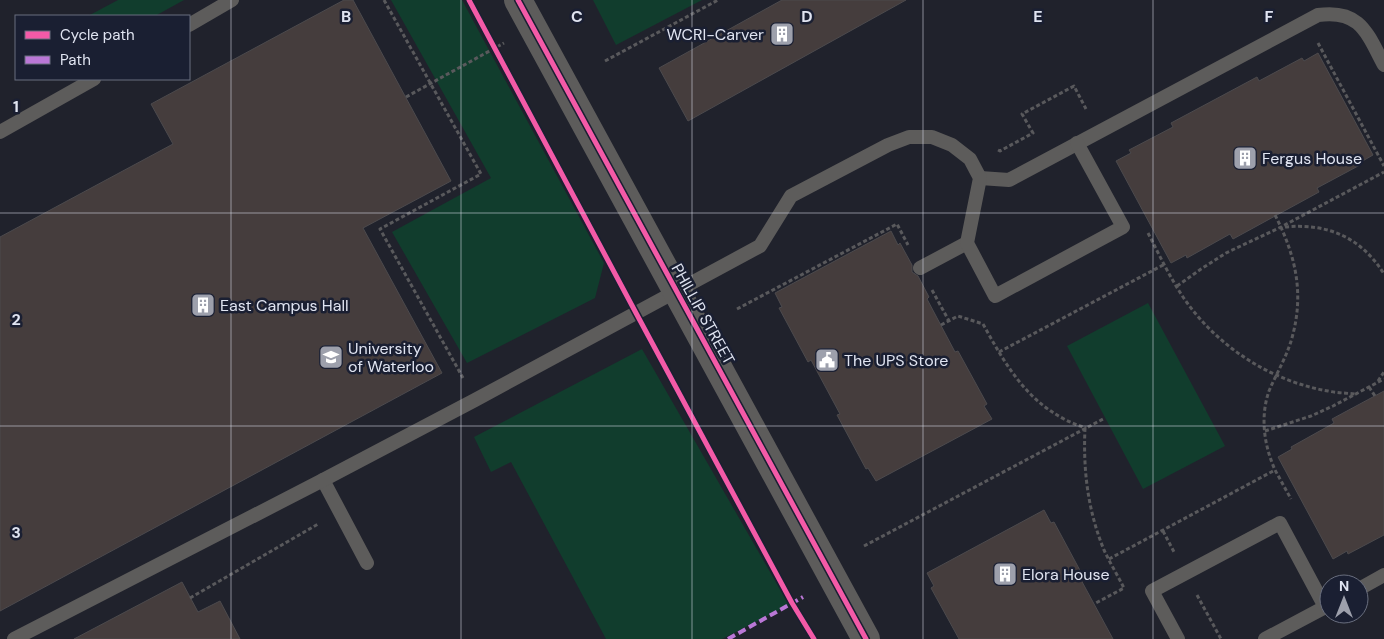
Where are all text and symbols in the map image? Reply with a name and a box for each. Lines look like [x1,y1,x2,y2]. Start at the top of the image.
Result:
text: B [341,6,351,27]
text: C [571,6,583,27]
text: D [801,6,813,27]
text: E [1033,6,1043,27]
text: F [1265,6,1274,27]
legend [15,15,190,80]
building icon: WCRI-Carver [769,21,795,47]
place label: WCRI-Carver [666,24,764,45]
text: Cycle path [60,25,135,45]
text: Path [60,50,91,70]
text: 1 [13,96,19,117]
building icon: Fergus House [1232,145,1258,171]
place label: Fergus House [1262,148,1362,169]
street label: PHILLIP STREET [667,260,739,368]
building icon: East Campus Hall [190,292,216,318]
place label: East Campus Hall [220,295,349,316]
text: 2 [11,309,21,330]
place label: University of Waterloo [348,338,434,377]
school or university icon: University of Waterloo [318,344,344,370]
public building icon: The UPS Store [814,347,840,373]
place label: The UPS Store [844,350,948,371]
text: 3 [11,522,21,543]
building icon: Elora House [992,561,1018,587]
place label: Elora House [1022,564,1110,585]
north arrow [1319,574,1369,624]
text: N [1339,577,1349,595]

